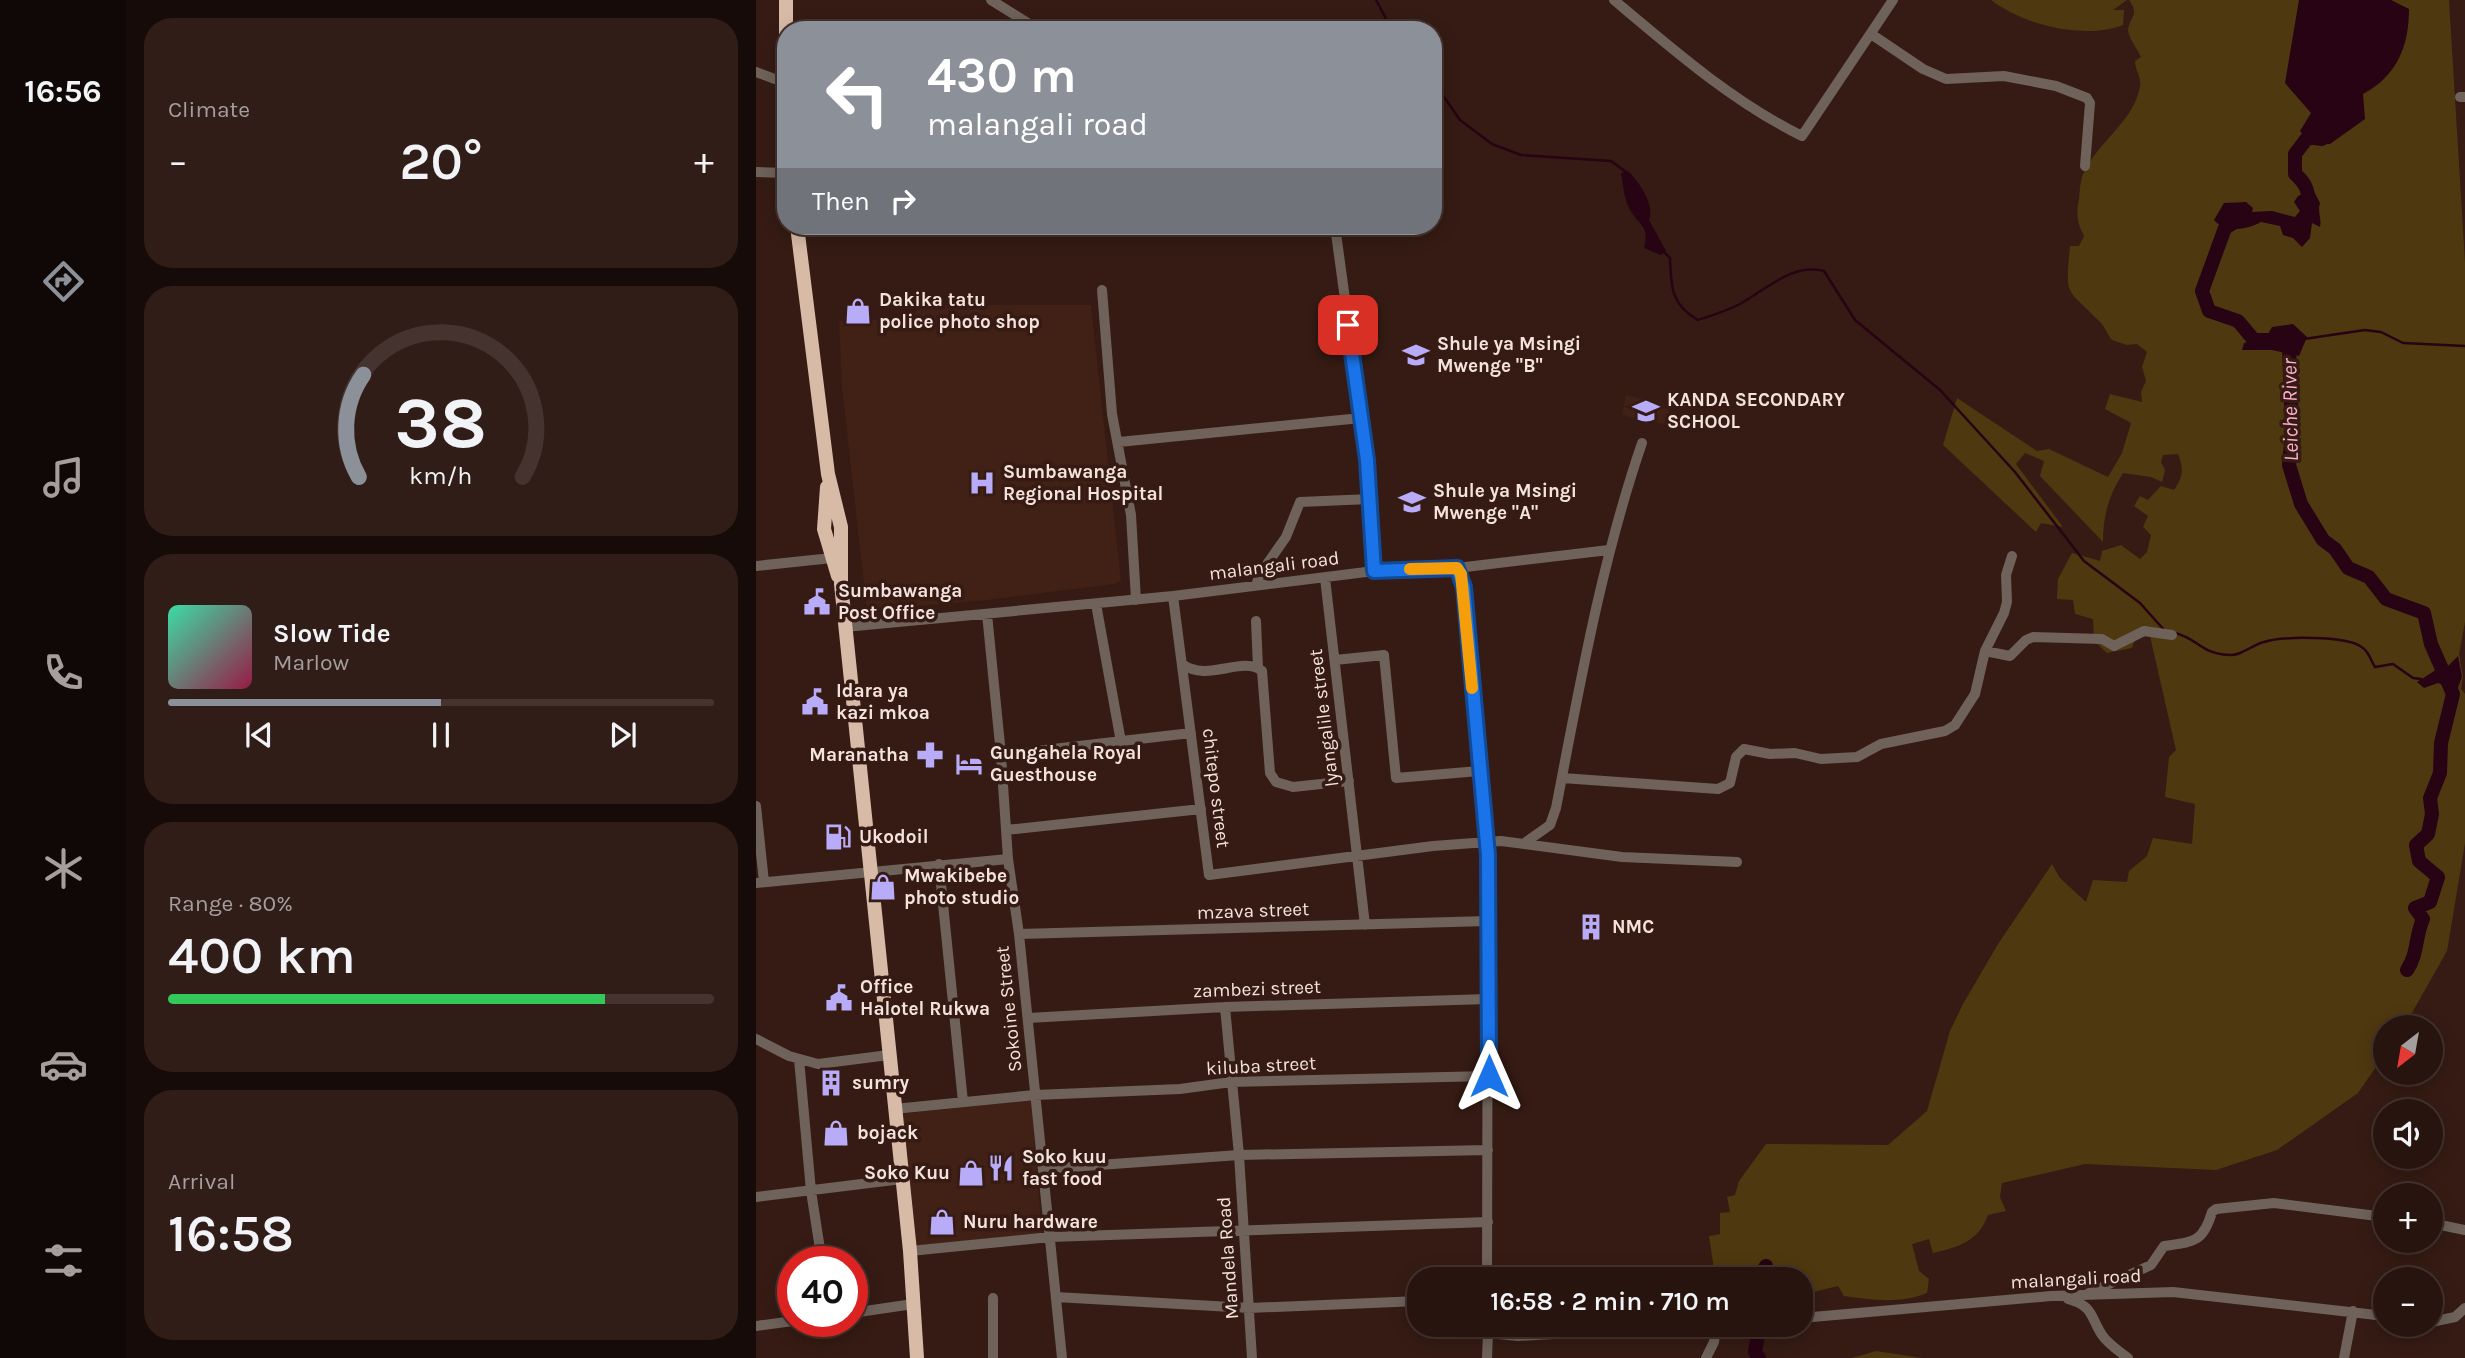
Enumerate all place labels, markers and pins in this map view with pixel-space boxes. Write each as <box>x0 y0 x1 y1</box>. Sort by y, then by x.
place label: Dakika tatu police photo shop <box>879 289 1040 333</box>
pin <box>1318 295 1378 355</box>
shop icon: Dakika tatu police photo shop <box>843 296 873 326</box>
place label: Shule ya Msingi Mwenge "B" <box>1437 333 1581 377</box>
school or university icon: Shule ya Msingi Mwenge "B" <box>1401 340 1431 370</box>
place label: KANDA SECONDARY SCHOOL <box>1667 389 1845 433</box>
school or university icon: KANDA SECONDARY SCHOOL <box>1631 396 1661 426</box>
place label: Sumbawanga Regional Hospital <box>1003 461 1163 505</box>
hospital icon: Sumbawanga Regional Hospital <box>967 468 997 498</box>
place label: Shule ya Msingi Mwenge "A" <box>1433 480 1577 524</box>
school or university icon: Shule ya Msingi Mwenge "A" <box>1397 487 1427 517</box>
place label: Sumbawanga Post Office <box>838 580 962 624</box>
public building icon: Sumbawanga Post Office <box>802 587 832 617</box>
place label: Idara ya kazi mkoa <box>836 680 930 724</box>
public building icon: Idara ya kazi mkoa <box>800 687 830 717</box>
pharmacy icon: Maranatha <box>915 740 945 770</box>
place label: Gungahela Royal Guesthouse <box>990 742 1142 786</box>
place label: Maranatha <box>809 744 909 766</box>
hotel icon: Gungahela Royal Guesthouse <box>954 749 984 779</box>
fuel station icon: Ukodoil <box>823 822 853 852</box>
place label: Ukodoil <box>859 826 929 848</box>
place label: Mwakibebe photo studio <box>904 865 1019 909</box>
shop icon: Mwakibebe photo studio <box>868 872 898 902</box>
building icon: NMC <box>1576 912 1606 942</box>
place label: NMC <box>1612 916 1654 938</box>
place label: Office Halotel Rukwa <box>860 976 990 1020</box>
public building icon: Office Halotel Rukwa <box>824 983 854 1013</box>
building icon: sumry <box>816 1068 846 1098</box>
place label: sumry <box>852 1072 909 1094</box>
shop icon: bojack <box>821 1118 851 1148</box>
place label: bojack <box>857 1122 918 1144</box>
place label: Soko kuu fast food <box>1022 1146 1107 1190</box>
restaurant icon: Soko kuu fast food <box>986 1153 1016 1183</box>
shop icon: Soko Kuu <box>956 1158 986 1188</box>
place label: Soko Kuu <box>864 1162 950 1184</box>
shop icon: Nuru hardware <box>927 1207 957 1237</box>
place label: Nuru hardware <box>963 1211 1098 1233</box>

